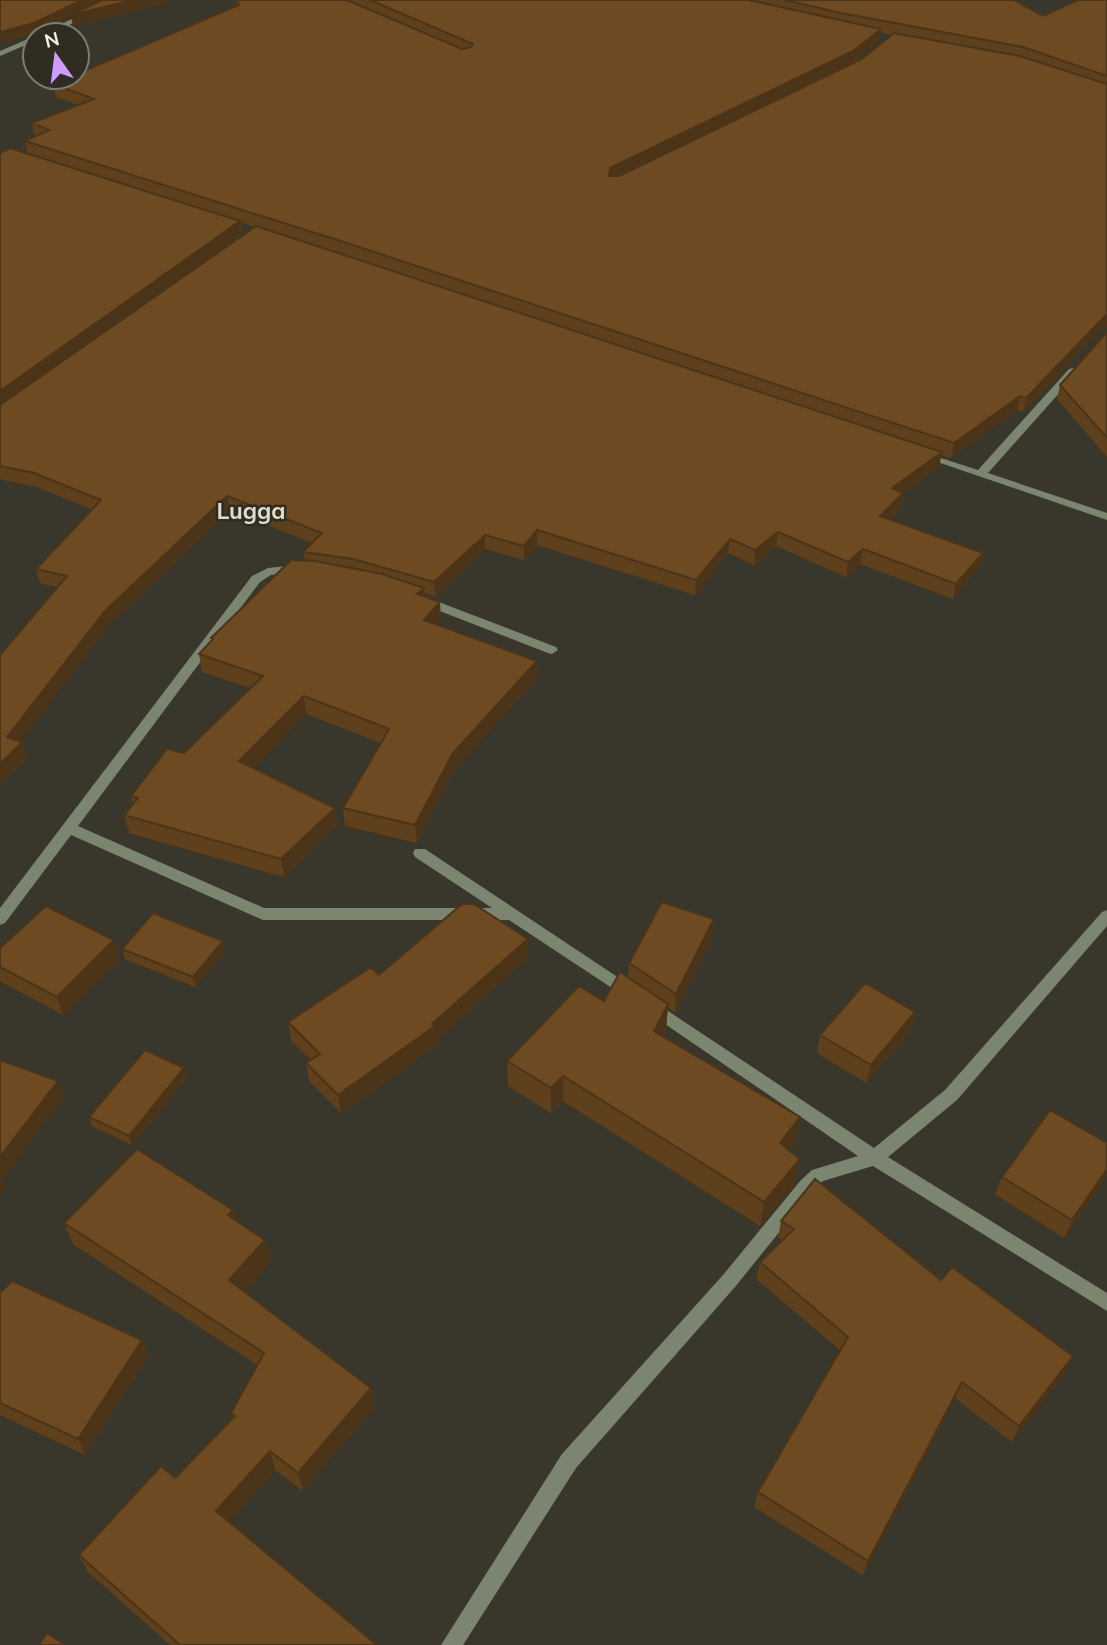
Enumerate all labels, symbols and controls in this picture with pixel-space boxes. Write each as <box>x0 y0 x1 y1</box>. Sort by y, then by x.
north arrow <box>21 21 91 91</box>
text: N <box>42 26 62 53</box>
district label: Lugga <box>216 496 286 525</box>

